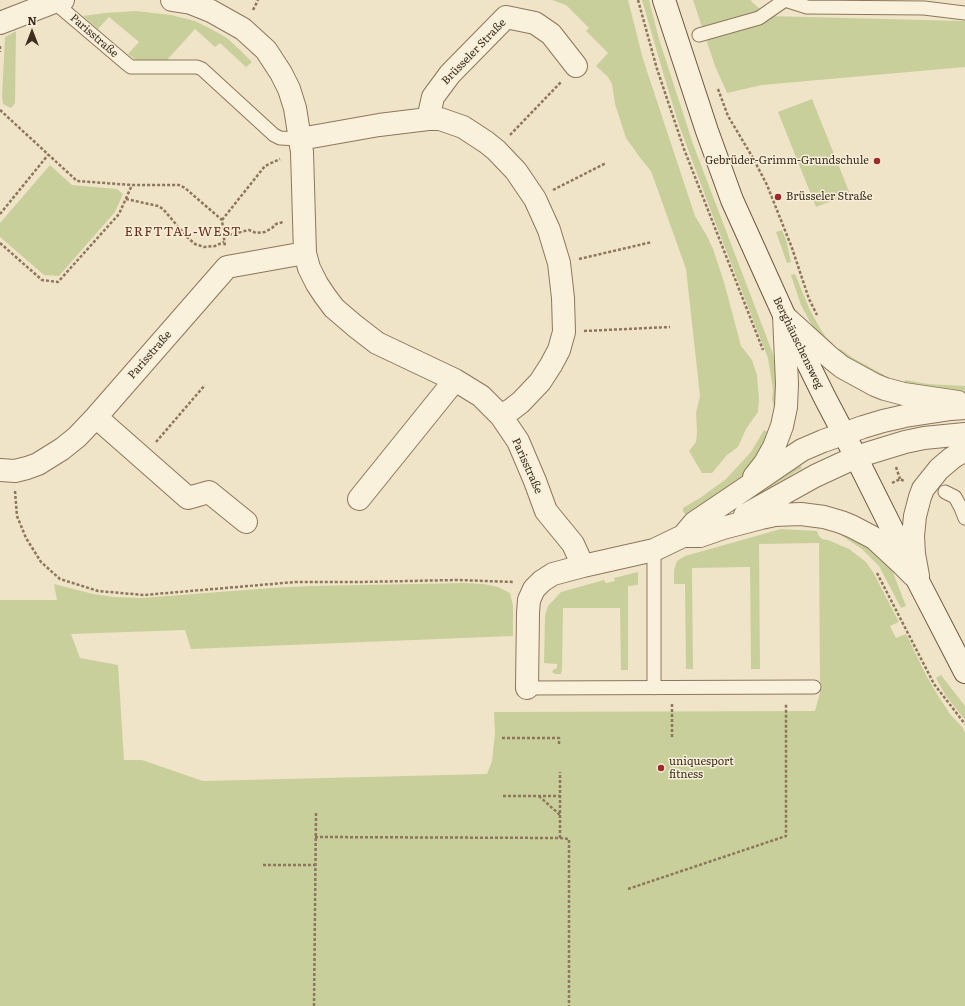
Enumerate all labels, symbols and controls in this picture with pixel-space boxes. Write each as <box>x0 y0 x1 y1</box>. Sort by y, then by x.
street label: Parisstraße <box>67 11 121 61</box>
north arrow <box>12 12 52 52</box>
text: N <box>27 12 37 28</box>
street label: Brüsseler Straße <box>439 16 509 88</box>
place label: Gebrüder-Grimm-Grundschule <box>705 154 869 168</box>
marker: Gebrüder-Grimm-Grundschule <box>872 156 882 166</box>
place label: Brüsseler Straße <box>786 190 872 204</box>
marker: Brüsseler Straße <box>773 192 783 202</box>
district label: ERFTTAL-WEST <box>124 224 242 240</box>
street label: Berghäuschensweg <box>770 295 826 391</box>
street label: Parisstraße <box>125 328 175 382</box>
street label: Parisstraße <box>509 436 545 496</box>
place label: uniquesport fitness <box>669 755 734 781</box>
marker: uniquesport fitness <box>656 763 666 773</box>

